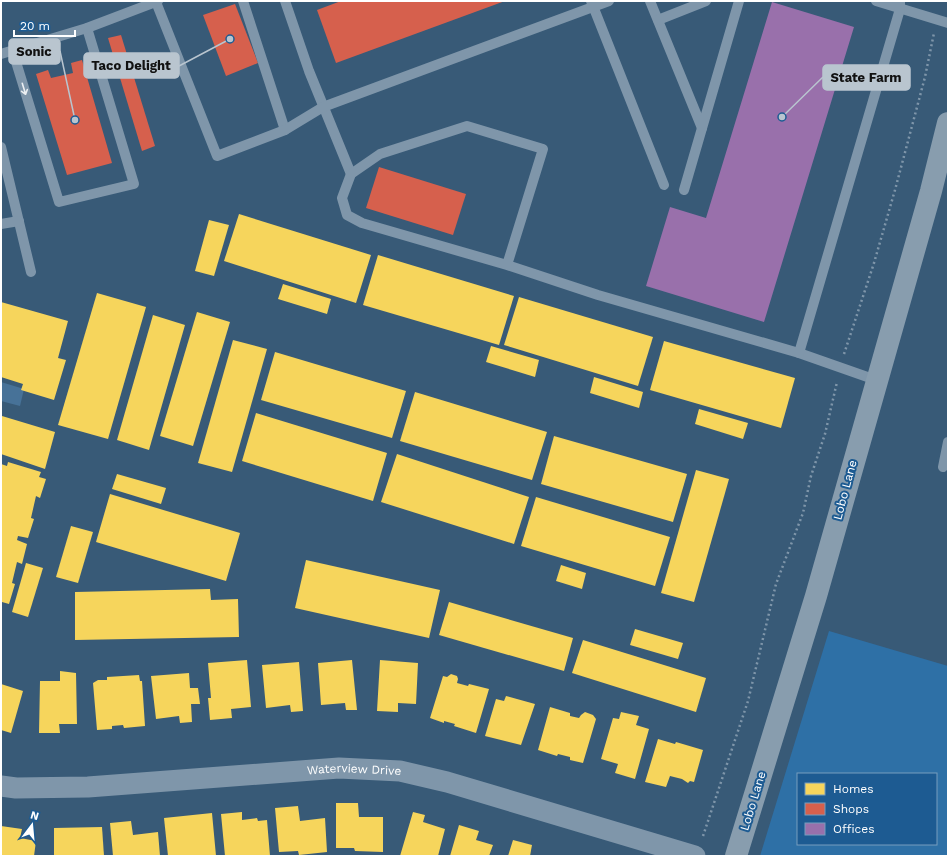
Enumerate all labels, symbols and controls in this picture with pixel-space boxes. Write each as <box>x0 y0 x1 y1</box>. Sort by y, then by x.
scale bar <box>14 12 75 38</box>
text: 20 m <box>20 19 50 33</box>
callout: Sonic <box>9 39 60 64</box>
text: Sonic <box>16 44 52 59</box>
callout: Taco Delight <box>84 53 179 78</box>
text: Taco Delight <box>91 58 171 73</box>
callout: State Farm <box>823 65 910 90</box>
text: State Farm <box>830 70 902 85</box>
one-way arrow <box>21 82 28 95</box>
street label: Lobo Lane <box>830 458 860 521</box>
street label: Waterview Drive <box>306 761 402 778</box>
street label: Lobo Lane <box>737 770 769 832</box>
legend <box>797 773 937 845</box>
text: Homes <box>833 782 874 796</box>
text: Shops <box>833 802 869 816</box>
north arrow <box>12 805 52 845</box>
text: N <box>29 808 40 823</box>
text: Offices <box>833 822 875 836</box>

